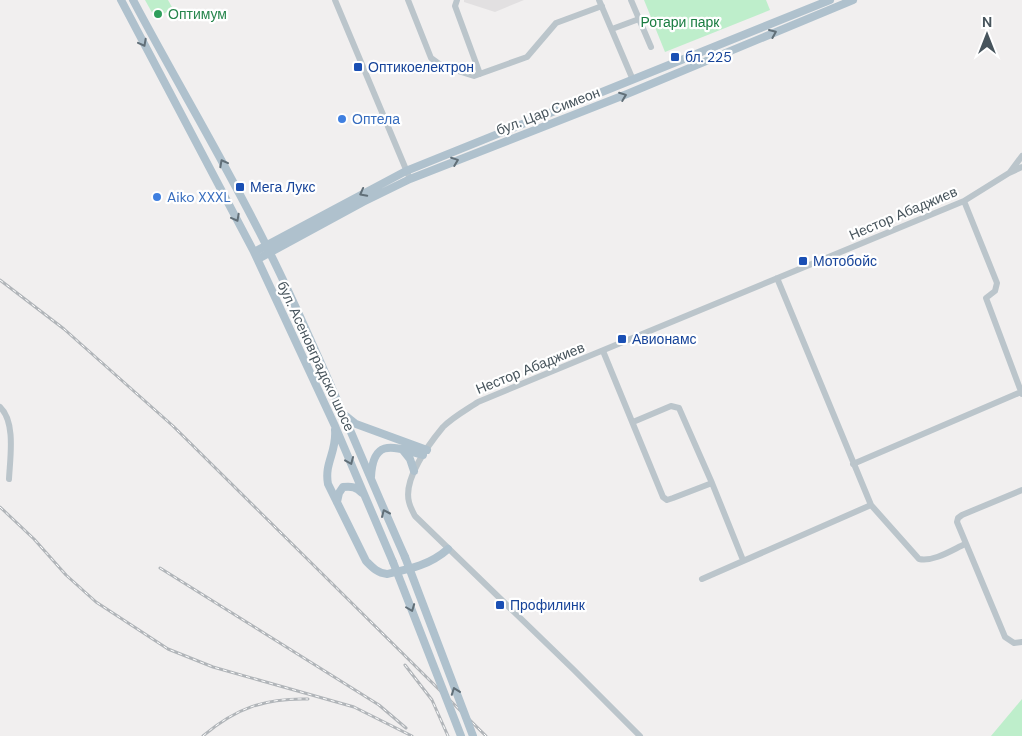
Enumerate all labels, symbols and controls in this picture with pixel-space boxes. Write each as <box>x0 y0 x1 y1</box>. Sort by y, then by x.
place label: Оптимум <box>168 5 227 23</box>
marker: Оптимум <box>152 8 164 20</box>
north arrow <box>962 10 1012 60</box>
park label: Ротари парк <box>641 13 720 31</box>
text: N <box>982 13 992 31</box>
one-way arrow <box>768 29 777 40</box>
one-way arrow <box>137 38 147 47</box>
place label: бл. 225 <box>685 48 732 66</box>
marker: бл. 225 <box>669 51 681 63</box>
place label: Оптикоелектрон <box>368 58 474 76</box>
marker: Оптикоелектрон <box>352 61 364 73</box>
street label: бул. Цар Симеон <box>493 83 603 139</box>
one-way arrow <box>618 91 626 101</box>
place label: Оптела <box>352 110 400 128</box>
marker: Оптела <box>336 113 348 125</box>
one-way arrow <box>450 157 459 167</box>
one-way arrow <box>219 159 229 168</box>
place label: Мега Лукс <box>250 178 316 196</box>
marker: Мега Лукс <box>234 181 246 193</box>
street label: Нестор Абаджиев <box>846 182 960 244</box>
one-way arrow <box>359 187 368 197</box>
place label: Aiko XXXL <box>167 188 231 206</box>
marker: Aiko XXXL <box>151 191 163 203</box>
one-way arrow <box>230 212 240 221</box>
place label: Мотобойс <box>813 252 877 270</box>
marker: Мотобойс <box>797 255 809 267</box>
street label: бул. Асеновградско шосе <box>273 278 359 434</box>
place label: Авионамс <box>632 330 697 348</box>
marker: Авионамс <box>616 333 628 345</box>
street label: Нестор Абаджиев <box>473 338 587 398</box>
one-way arrow <box>345 457 355 465</box>
one-way arrow <box>381 509 391 517</box>
place label: Профилинк <box>510 596 586 614</box>
marker: Профилинк <box>494 599 506 611</box>
one-way arrow <box>405 603 415 611</box>
one-way arrow <box>451 687 461 696</box>

